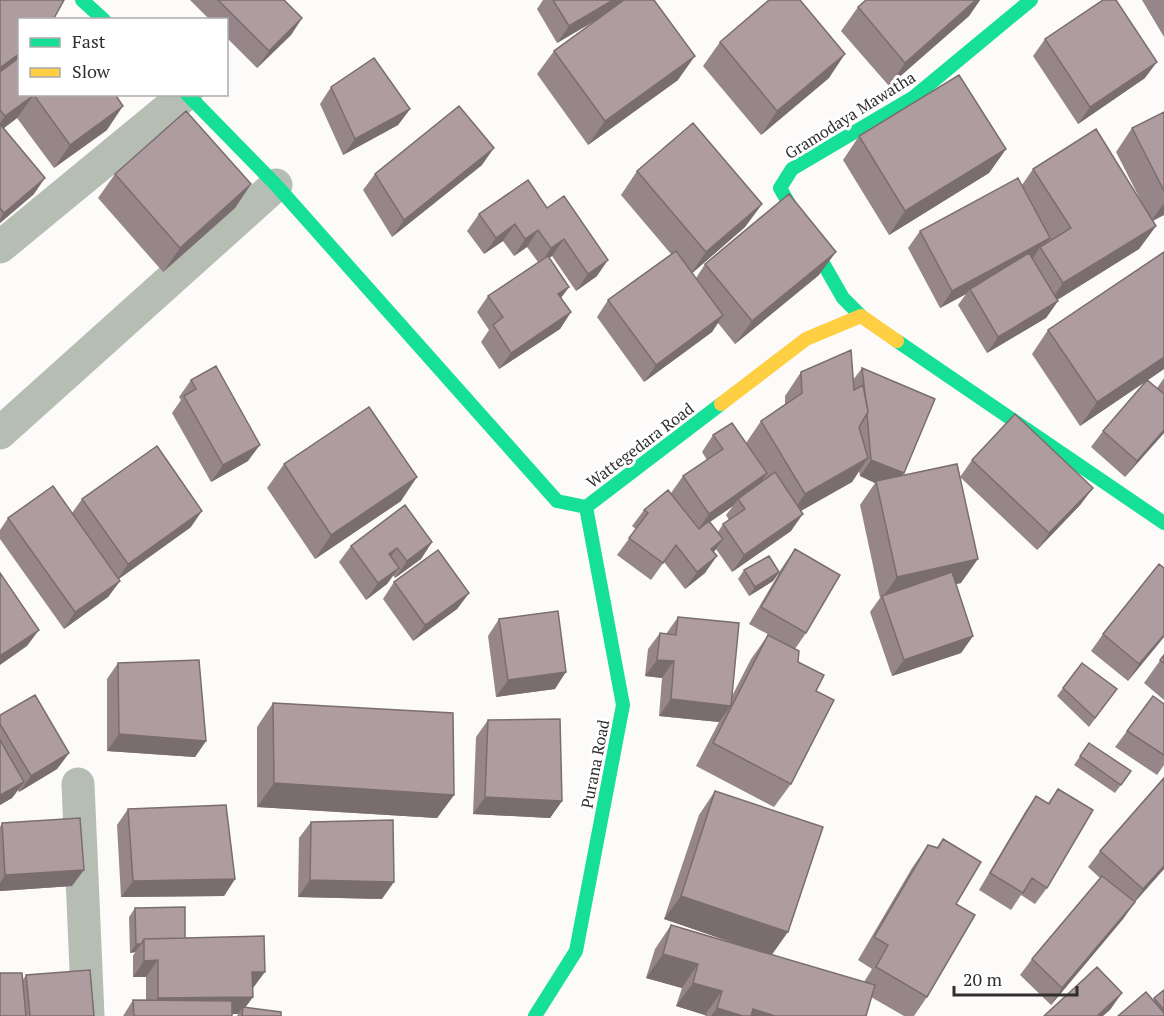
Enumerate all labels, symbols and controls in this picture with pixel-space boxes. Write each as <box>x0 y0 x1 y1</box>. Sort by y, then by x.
legend <box>18 18 228 96</box>
text: Fast <box>72 29 106 53</box>
text: Slow <box>72 59 111 83</box>
street label: Gramodaya Mawatha <box>781 66 919 164</box>
street label: Wattegedara Road <box>582 397 698 493</box>
street label: Purana Road <box>576 718 614 810</box>
scale bar <box>954 959 1077 997</box>
text: 20 m <box>963 967 1003 991</box>

